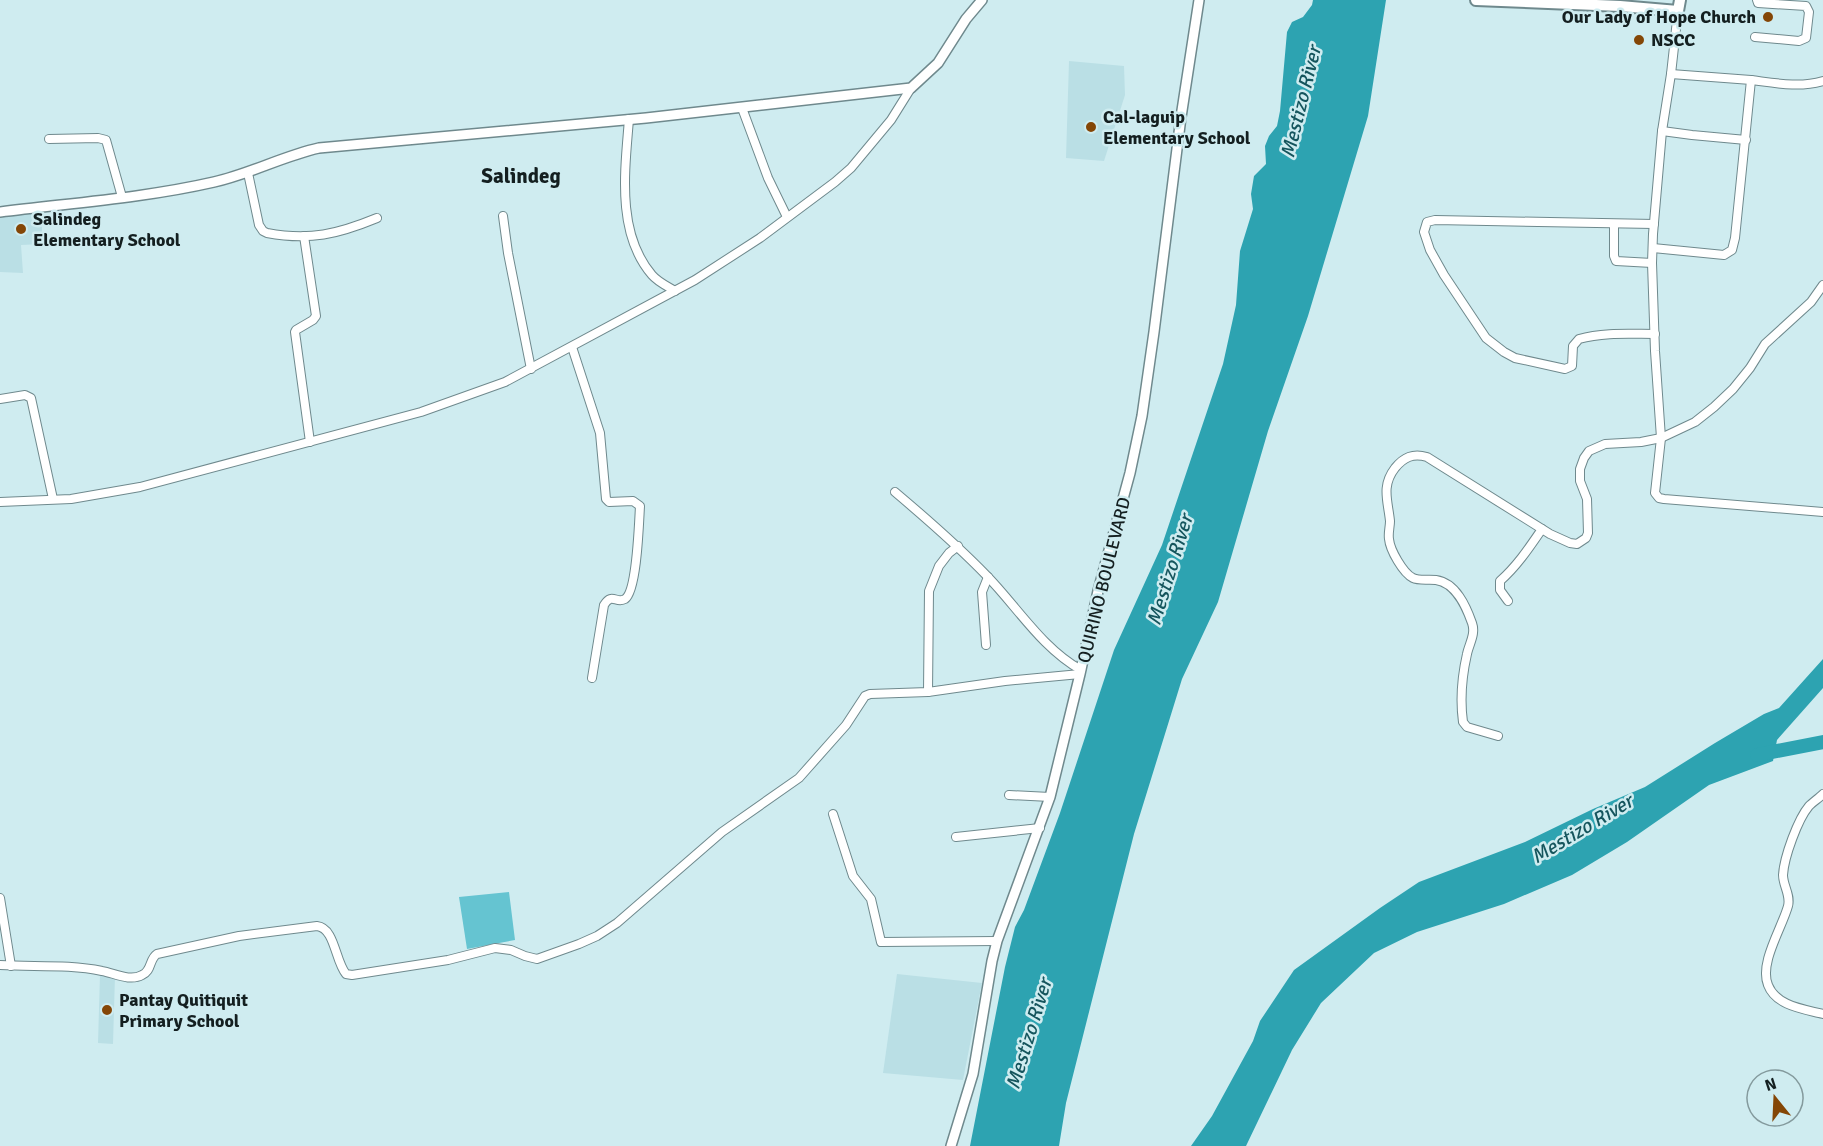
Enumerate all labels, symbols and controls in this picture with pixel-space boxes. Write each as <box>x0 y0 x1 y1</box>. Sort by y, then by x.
place label: Our Lady of Hope Church <box>1562 6 1756 28</box>
marker: Our Lady of Hope Church <box>1761 10 1775 24</box>
place label: NSCC <box>1651 29 1695 51</box>
marker: NSCC <box>1632 33 1646 47</box>
water label: Mestizo River <box>1275 41 1328 161</box>
place label: Cal-laguip Elementary School <box>1103 106 1251 149</box>
marker: Cal-laguip Elementary School <box>1084 120 1098 134</box>
district label: Salindeg <box>481 163 561 189</box>
place label: Salindeg Elementary School <box>33 208 181 251</box>
marker: Salindeg Elementary School <box>14 222 28 236</box>
street label: QUIRINO BOULEVARD <box>1073 495 1135 665</box>
water label: Mestizo River <box>1141 509 1199 628</box>
water label: Mestizo River <box>1527 787 1640 869</box>
water label: Mestizo River <box>1000 973 1058 1092</box>
place label: Pantay Quitiquit Primary School <box>119 989 248 1032</box>
marker: Pantay Quitiquit Primary School <box>100 1003 114 1017</box>
north arrow <box>1745 1068 1805 1128</box>
text: N <box>1762 1073 1779 1096</box>

